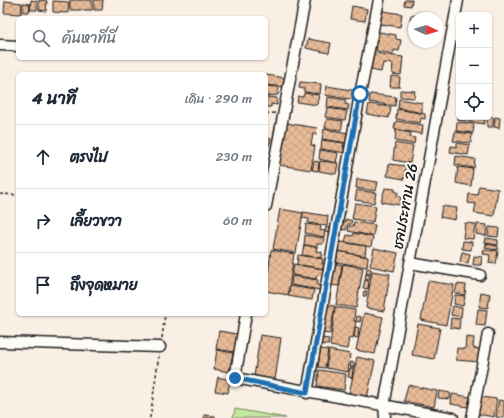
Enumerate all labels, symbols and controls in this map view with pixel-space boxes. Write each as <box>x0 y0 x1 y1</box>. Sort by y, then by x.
north arrow <box>408 12 444 48</box>
map controls <box>456 12 492 120</box>
button: + <box>456 12 492 48</box>
search box <box>16 16 268 60</box>
text: ค้นหาที่นี่ <box>62 25 116 51</box>
icon: search <box>30 27 52 49</box>
button: − <box>456 48 492 84</box>
text: 4 นาที <box>32 83 77 113</box>
button: locate <box>456 84 492 120</box>
route start <box>351 85 369 103</box>
text: เดิน · 290 m <box>185 87 252 110</box>
text: ตรงไป <box>70 144 108 170</box>
text: 230 m <box>216 145 252 168</box>
icon: ahead <box>32 146 54 168</box>
street label: ชลประทาน 26 <box>385 161 425 251</box>
text: เลี้ยวขวา <box>70 208 122 234</box>
text: 60 m <box>223 209 252 232</box>
icon: right <box>32 210 54 232</box>
text: ถึงจุดหมาย <box>70 272 138 298</box>
icon: arrive <box>32 274 54 296</box>
route end <box>226 369 244 387</box>

